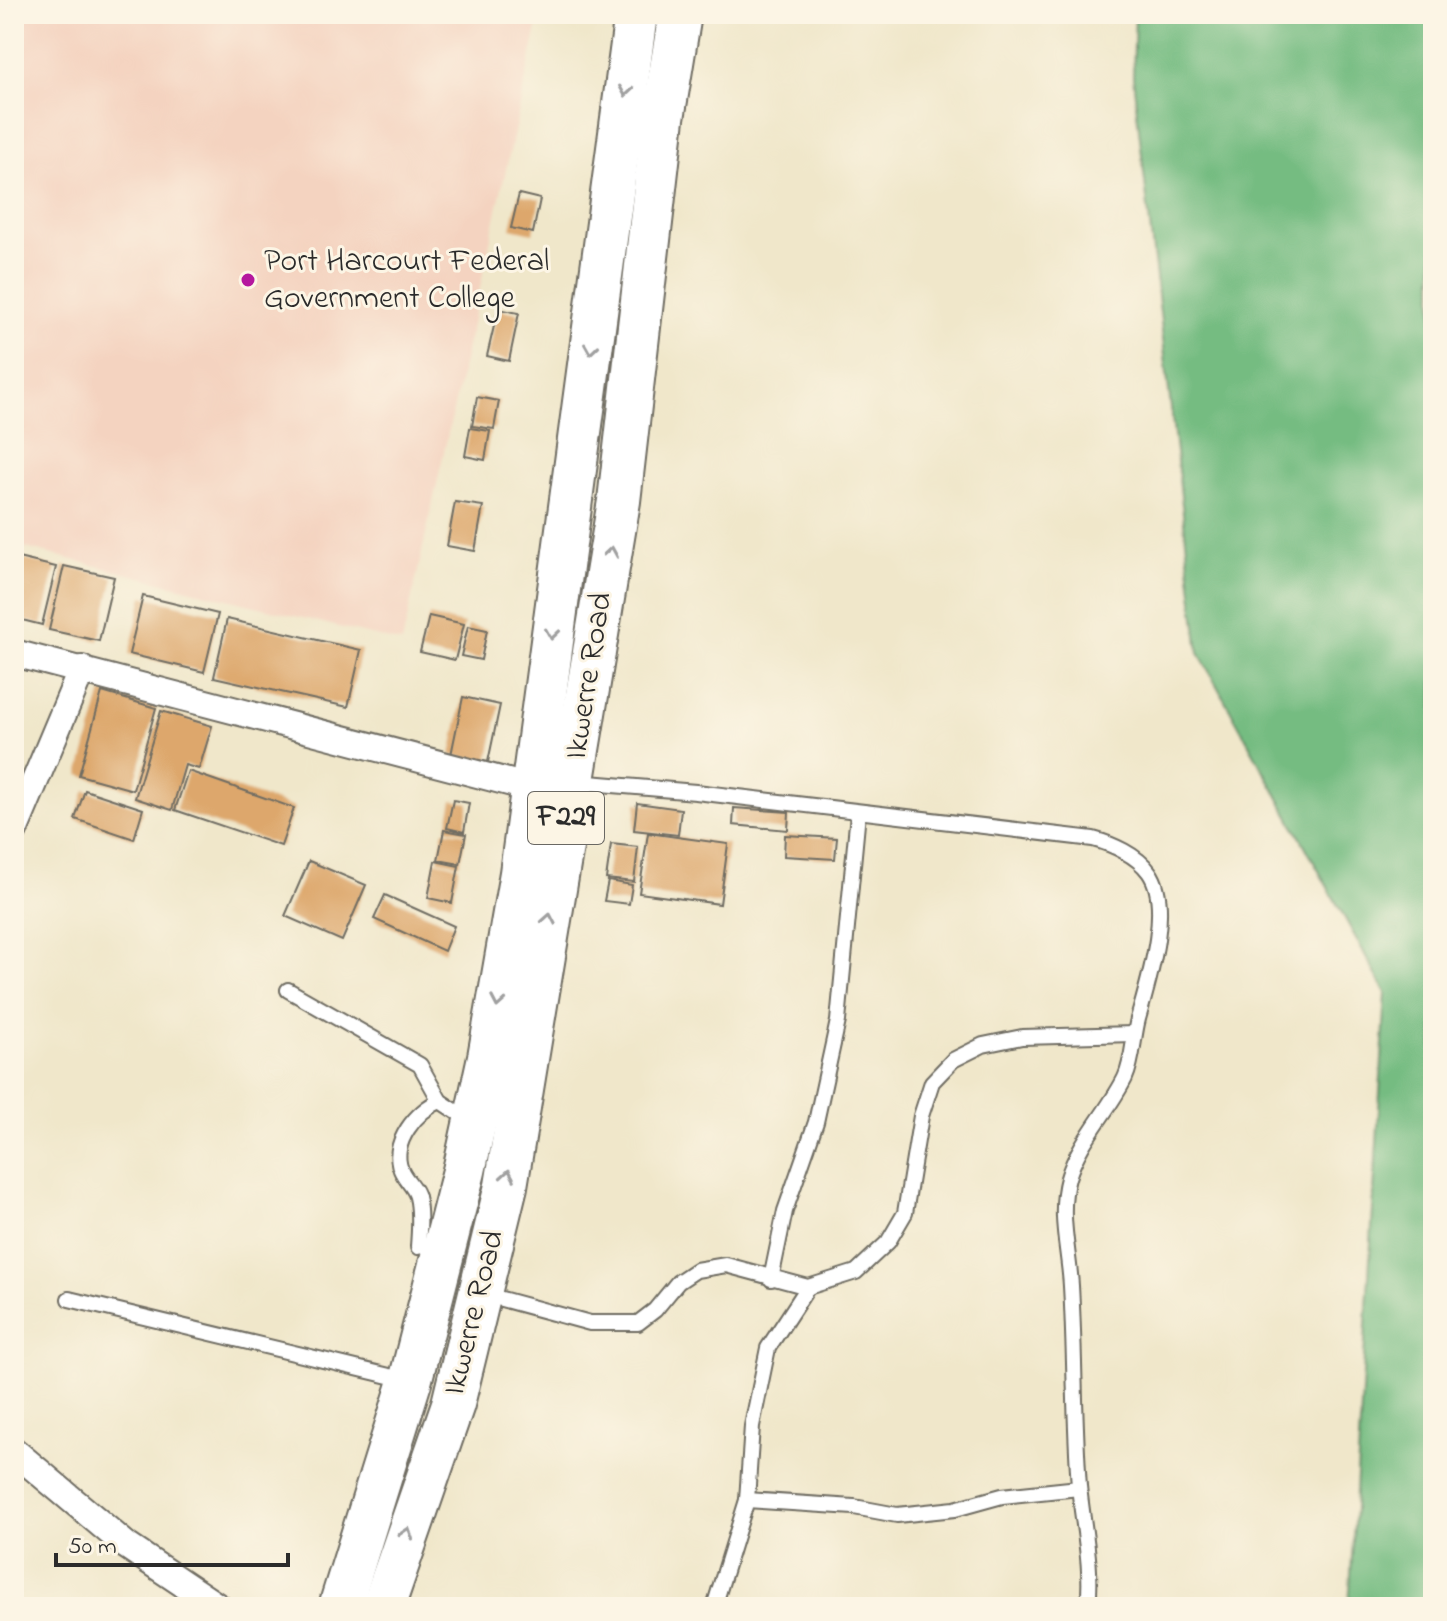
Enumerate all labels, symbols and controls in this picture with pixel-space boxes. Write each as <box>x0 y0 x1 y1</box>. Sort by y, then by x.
one-way arrow <box>618 84 635 98</box>
place label: Port Harcourt Federal Government College <box>264 239 549 323</box>
marker: Port Harcourt Federal Government College <box>239 271 257 289</box>
one-way arrow <box>583 342 600 356</box>
one-way arrow <box>602 545 619 559</box>
street label: Ikwerre Road <box>554 589 626 763</box>
one-way arrow <box>544 627 561 641</box>
road number: F229 <box>528 792 604 844</box>
one-way arrow <box>540 912 557 925</box>
one-way arrow <box>491 996 508 1009</box>
one-way arrow <box>499 1169 516 1182</box>
street label: Ikwerre Road <box>432 1225 518 1401</box>
scale bar <box>56 1517 288 1567</box>
one-way arrow <box>398 1527 414 1541</box>
text: 50 m <box>68 1530 117 1565</box>

